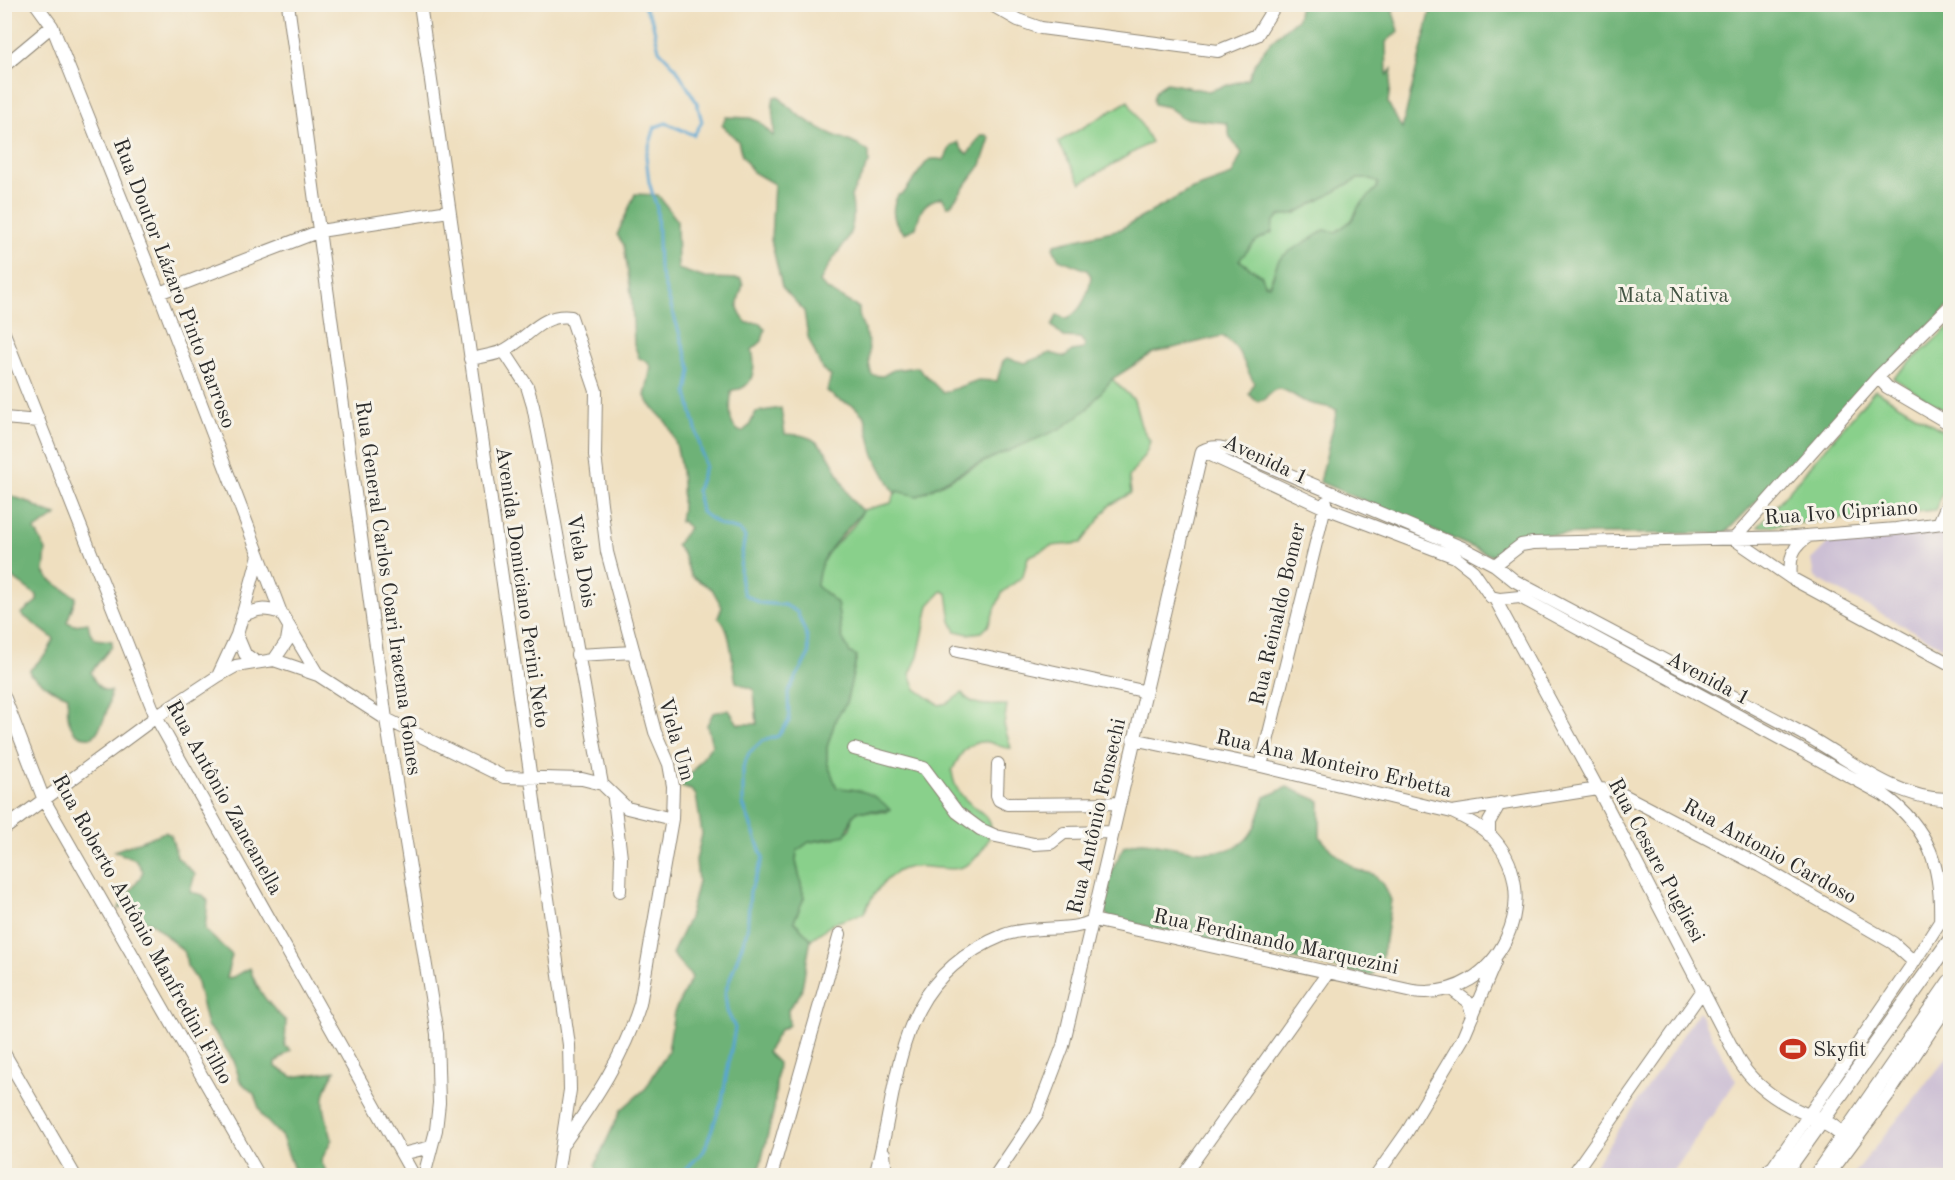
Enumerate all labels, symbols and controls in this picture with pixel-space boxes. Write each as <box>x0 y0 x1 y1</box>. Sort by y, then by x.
street label: Rua Doutor Lázaro Pinto Barroso <box>108 136 239 431</box>
park label: Mata Nativa <box>1617 286 1729 307</box>
street label: Rua General Carlos Coari Iracema Gomes <box>351 400 424 777</box>
street label: Avenida 1 <box>1220 432 1311 489</box>
street label: Avenida Domiciano Perini Neto <box>491 445 552 729</box>
street label: Rua Ivo Cipriano <box>1763 498 1919 529</box>
street label: Viela Dois <box>562 513 599 609</box>
street label: Rua Reinaldo Bomer <box>1247 520 1310 708</box>
street label: Avenida 1 <box>1663 649 1753 710</box>
street label: Viela Um <box>654 695 697 783</box>
street label: Rua Antônio Zancanella <box>162 697 286 898</box>
street label: Rua Antônio Fonsechi <box>1065 716 1130 916</box>
street label: Rua Ana Monteiro Erbetta <box>1214 727 1454 802</box>
street label: Rua Roberto Antônio Manfredini Filho <box>48 771 236 1088</box>
street label: Rua Cesare Pugliesi <box>1604 775 1708 946</box>
street label: Rua Antonio Cardoso <box>1679 796 1860 909</box>
street label: Rua Ferdinando Marquezini <box>1151 906 1400 979</box>
sports icon: Skyfit <box>1778 1034 1808 1064</box>
place label: Skyfit <box>1813 1040 1867 1061</box>

